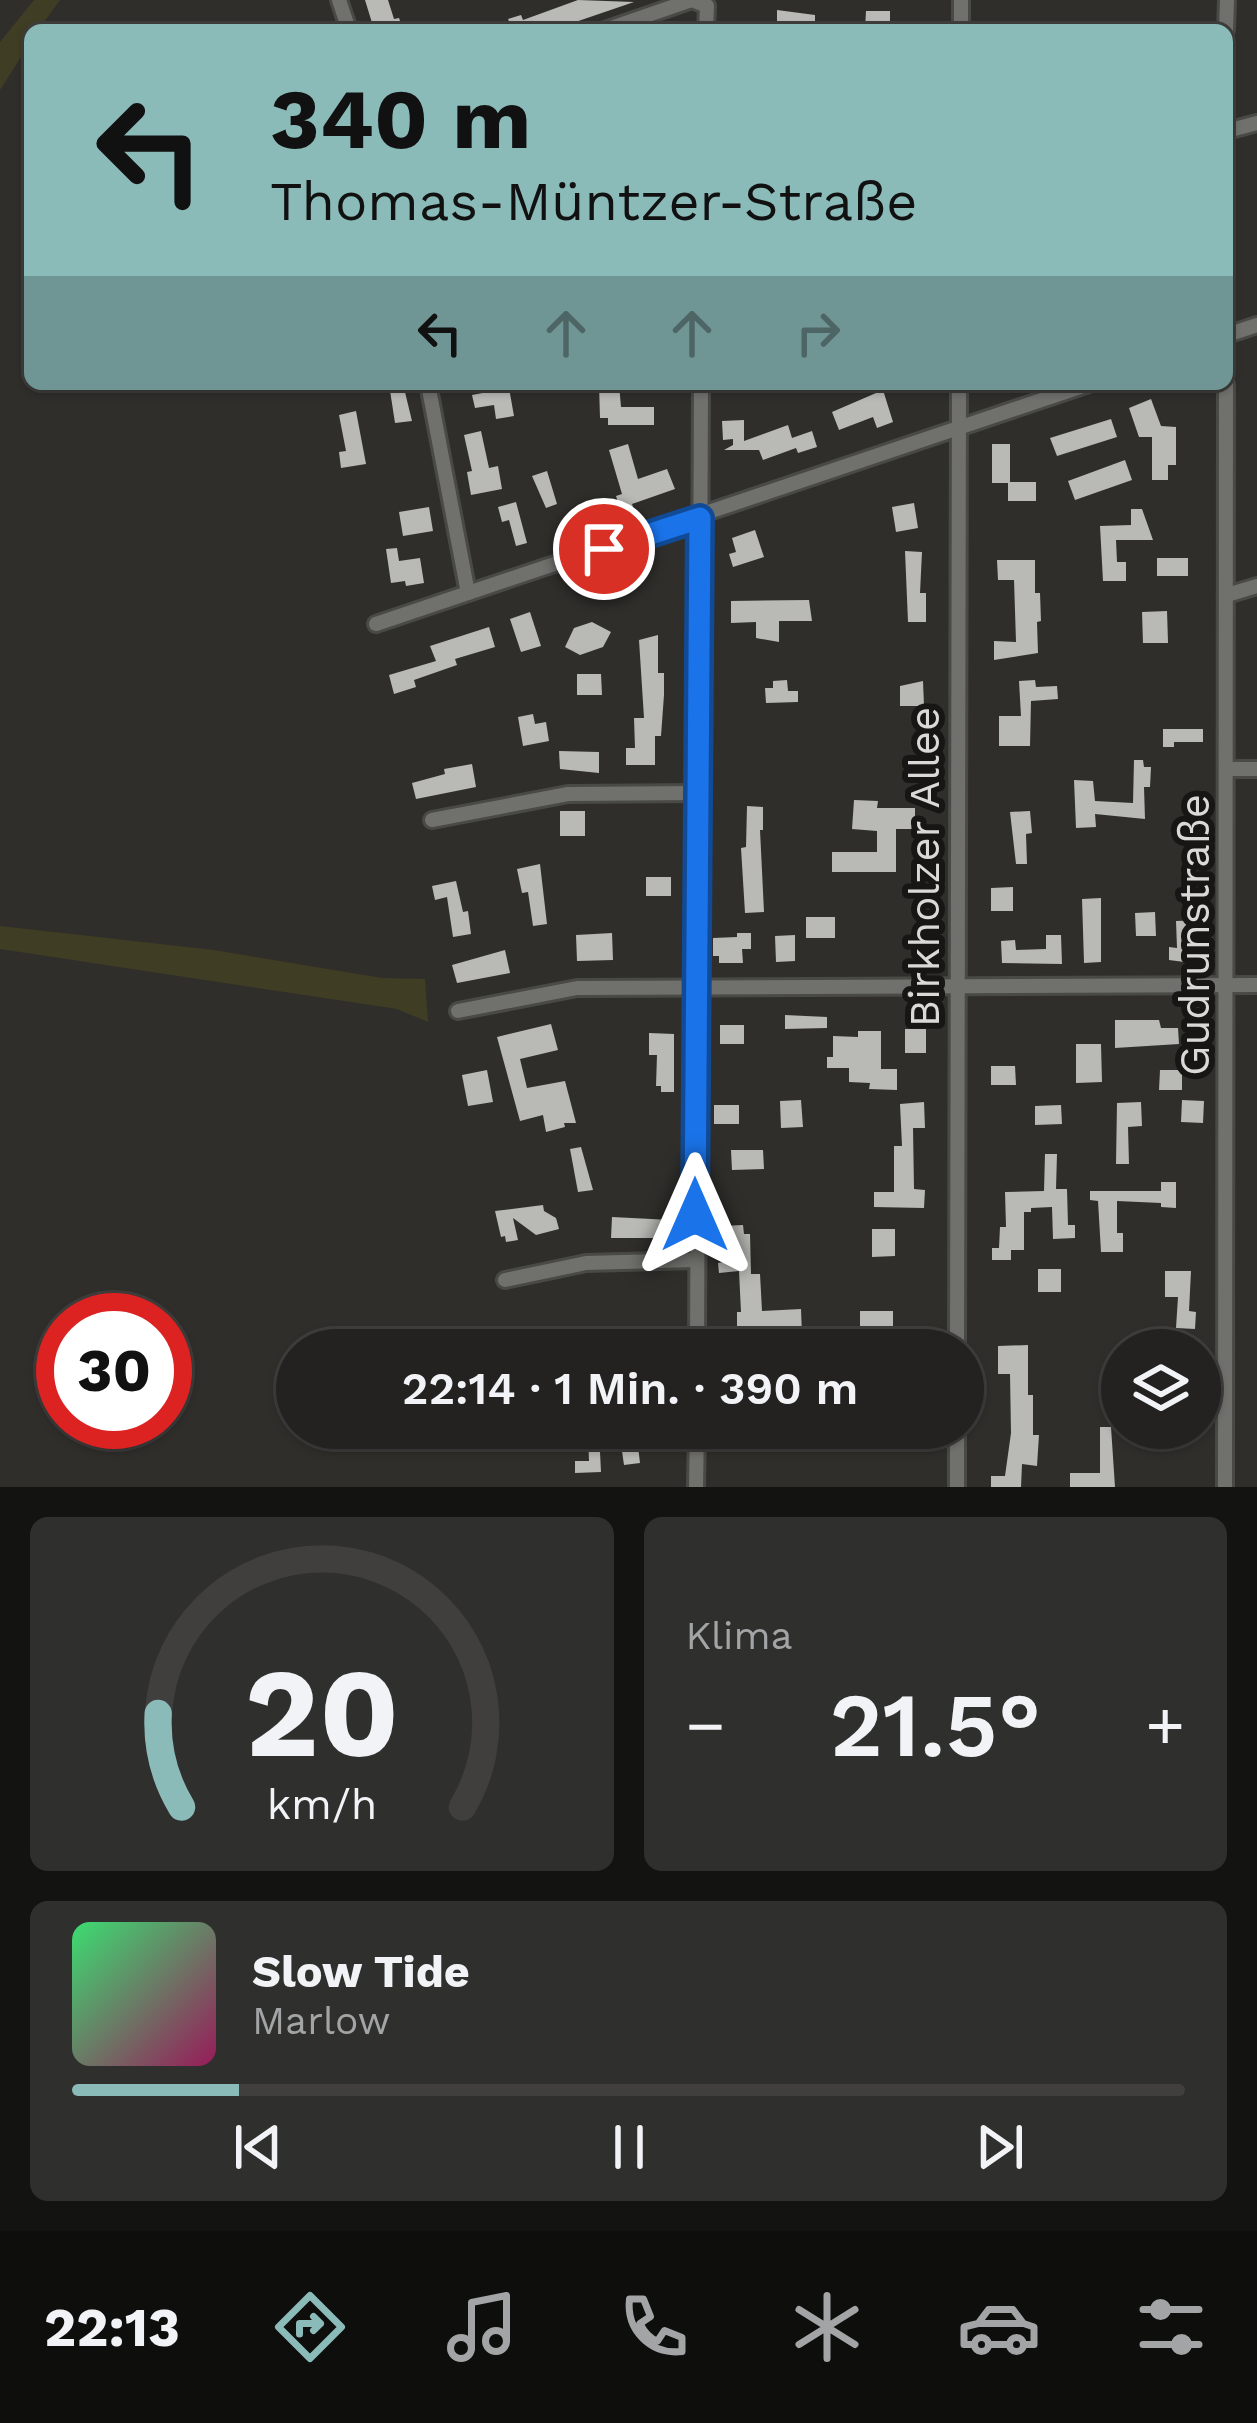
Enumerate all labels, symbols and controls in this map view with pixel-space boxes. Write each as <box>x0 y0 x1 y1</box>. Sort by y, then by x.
text: 340 m <box>270 70 531 168</box>
icon: left <box>72 72 228 228</box>
text: Thomas-Müntzer-Straße <box>270 170 918 233</box>
icon: left <box>407 300 473 366</box>
icon: ahead <box>533 300 599 366</box>
icon: ahead <box>659 300 725 366</box>
icon: right <box>785 300 851 366</box>
pin <box>553 498 655 600</box>
icon: arrive <box>571 516 637 582</box>
street label: Birkholzer Allee <box>900 707 949 1027</box>
street label: Gudrunstraße <box>1170 794 1219 1076</box>
position arrow <box>632 1152 758 1278</box>
speed limit sign: 30 <box>36 1293 192 1449</box>
map controls <box>1101 1329 1221 1449</box>
button: layers <box>1101 1329 1221 1449</box>
text: 22:14 · 1 Min. · 390 m <box>402 1362 858 1415</box>
text: Klima <box>686 1613 793 1658</box>
text: 20 <box>244 1640 399 1786</box>
text: 21.5° <box>829 1672 1041 1778</box>
text: − <box>686 1687 725 1764</box>
text: + <box>1145 1687 1185 1764</box>
text: km/h <box>266 1779 377 1829</box>
text: Slow Tide <box>252 1945 470 1998</box>
text: Marlow <box>252 1998 390 2043</box>
icon: previous <box>225 2114 291 2180</box>
icon: pause <box>596 2114 662 2180</box>
icon: next <box>967 2114 1033 2180</box>
icon: directions <box>268 2285 352 2369</box>
icon: music <box>440 2285 524 2369</box>
icon: phone <box>612 2285 696 2369</box>
icon: climate <box>785 2285 869 2369</box>
icon: car <box>957 2285 1041 2369</box>
icon: filters <box>1129 2285 1213 2369</box>
text: 22:13 <box>44 2296 180 2359</box>

